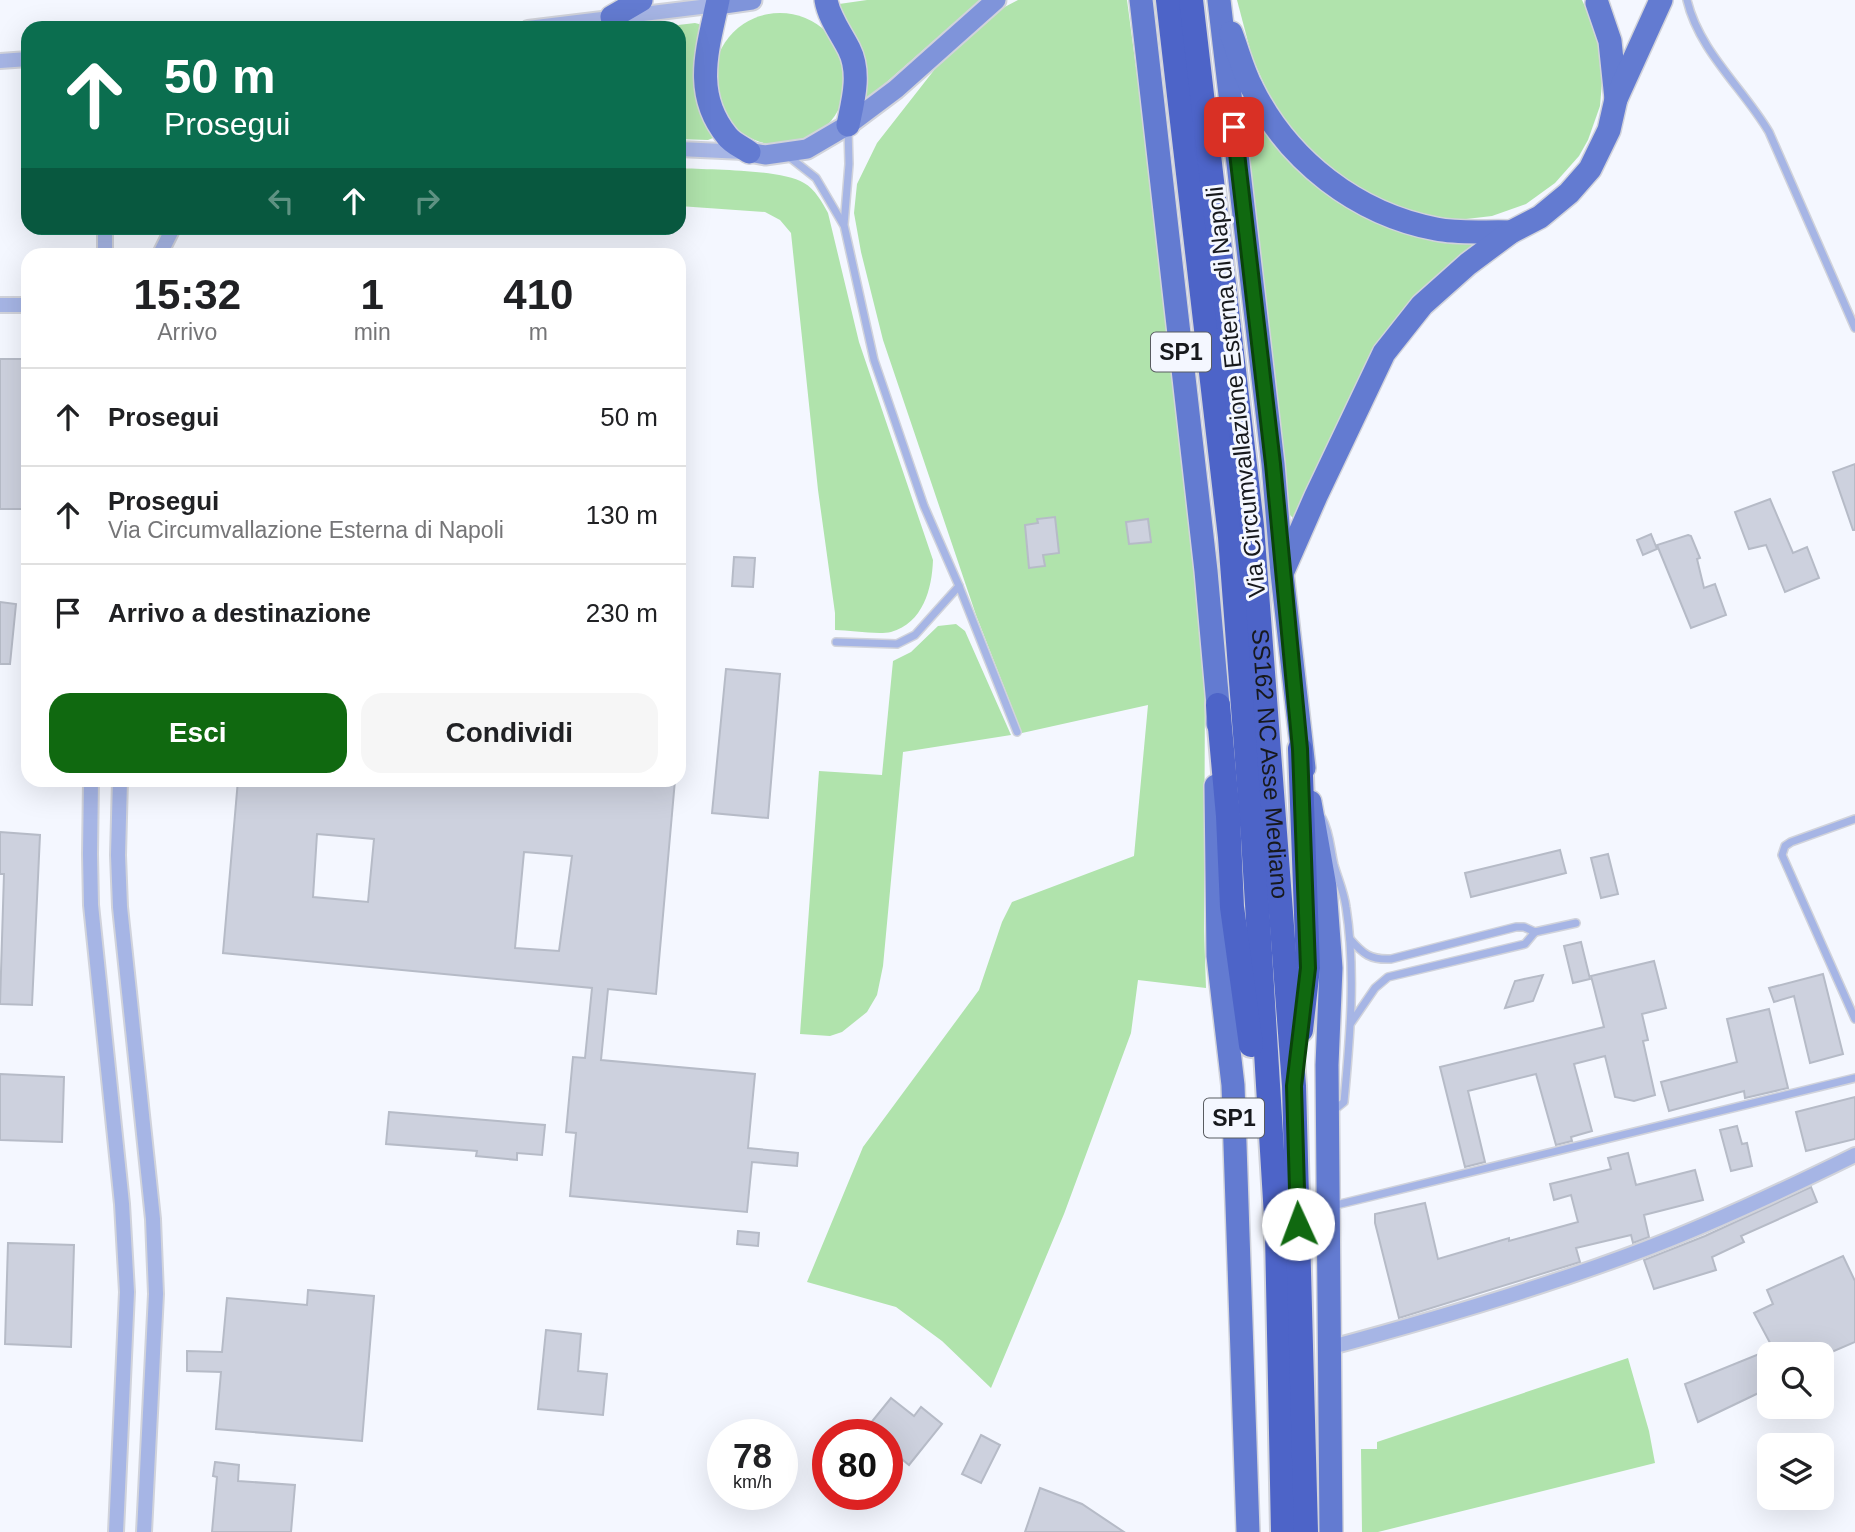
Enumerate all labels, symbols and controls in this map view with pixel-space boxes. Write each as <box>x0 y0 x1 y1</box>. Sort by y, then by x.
icon: ahead <box>49 49 140 140</box>
text: 50 m <box>164 49 276 103</box>
pin <box>1204 97 1264 157</box>
text: Prosegui <box>164 106 290 142</box>
icon: arrive <box>1215 108 1253 146</box>
icon: left <box>262 182 300 220</box>
icon: ahead <box>335 182 373 220</box>
icon: right <box>408 182 446 220</box>
street label: Via Circumvallazione Esterna di Napoli <box>1200 185 1271 599</box>
text: 15:32 <box>134 271 241 318</box>
text: 1 <box>360 271 384 318</box>
text: 410 <box>503 271 573 318</box>
text: Arrivo <box>157 319 217 345</box>
text: min <box>354 319 391 345</box>
text: m <box>529 319 548 345</box>
road number: SP1 <box>1151 332 1211 372</box>
icon: ahead <box>49 398 87 436</box>
text: Prosegui <box>108 402 219 432</box>
text: 50 m <box>600 402 658 432</box>
text: Prosegui <box>108 486 219 516</box>
icon: ahead <box>49 496 87 534</box>
text: 130 m <box>586 500 658 530</box>
text: Via Circumvallazione Esterna di Napoli <box>108 517 504 543</box>
icon: arrive <box>49 594 87 632</box>
text: Arrivo a destinazione <box>108 598 371 628</box>
text: 230 m <box>586 598 658 628</box>
street label: SS162 NC Asse Mediano <box>1247 628 1294 900</box>
button: Esci <box>49 693 347 773</box>
button: Condividi <box>361 693 658 773</box>
road number: SP1 <box>1204 1098 1264 1138</box>
position arrow <box>1261 1187 1335 1261</box>
map controls <box>1757 1342 1834 1510</box>
button: search <box>1757 1342 1834 1419</box>
speed limit sign: 80 <box>812 1419 903 1510</box>
button: layers <box>1757 1433 1834 1510</box>
text: 78 <box>733 1436 772 1475</box>
text: km/h <box>733 1472 772 1492</box>

